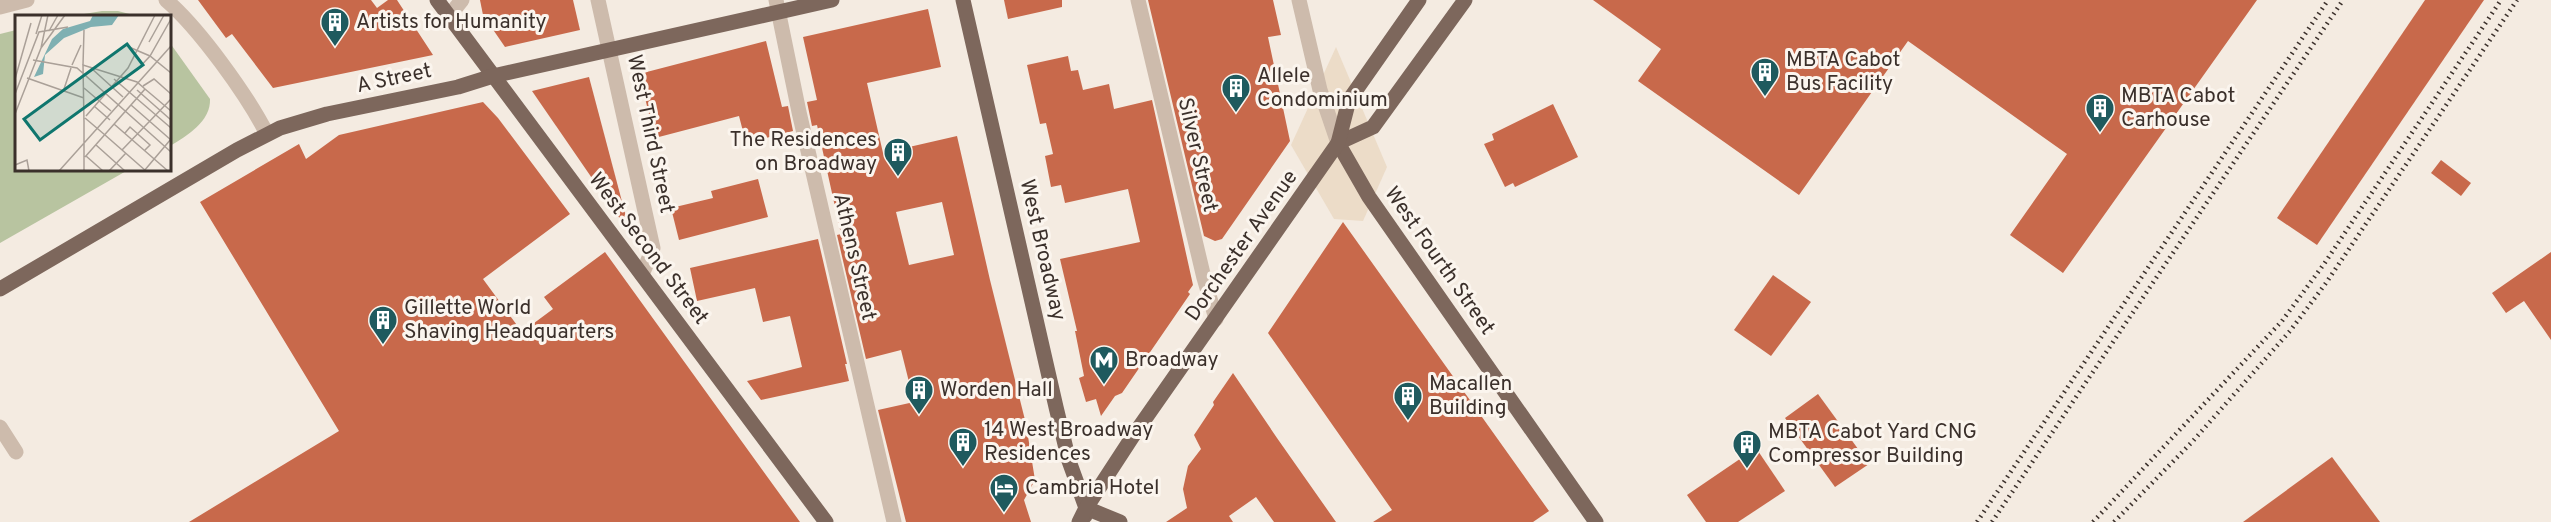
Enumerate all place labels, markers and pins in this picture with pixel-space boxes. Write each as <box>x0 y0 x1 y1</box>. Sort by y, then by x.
building icon: Artists for Humanity <box>319 6 351 48</box>
place label: Artists for Humanity <box>356 9 547 36</box>
place label: MBTA Cabot Bus Facility <box>1786 47 1901 98</box>
building icon: MBTA Cabot Bus Facility <box>1749 56 1781 98</box>
place label: Allele Condominium <box>1257 63 1388 114</box>
building icon: Allele Condominium <box>1220 72 1252 114</box>
place label: MBTA Cabot Carhouse <box>2121 83 2236 134</box>
building icon: MBTA Cabot Carhouse <box>2084 92 2116 134</box>
place label: The Residences on Broadway <box>730 127 877 178</box>
building icon: The Residences on Broadway <box>882 136 914 178</box>
place label: Gillette World Shaving Headquarters <box>404 295 614 346</box>
building icon: Gillette World Shaving Headquarters <box>367 304 399 346</box>
metro station icon: Broadway <box>1088 344 1120 386</box>
place label: Broadway <box>1125 347 1219 374</box>
place label: Macallen Building <box>1429 371 1512 422</box>
building icon: Worden Hall <box>903 374 935 416</box>
place label: Worden Hall <box>940 377 1053 404</box>
building icon: Macallen Building <box>1392 380 1424 422</box>
place label: 14 West Broadway Residences <box>984 417 1153 468</box>
place label: MBTA Cabot Yard CNG Compressor Building <box>1768 419 1977 470</box>
building icon: 14 West Broadway Residences <box>947 426 979 468</box>
building icon: MBTA Cabot Yard CNG Compressor Building <box>1731 428 1763 470</box>
hotel icon: Cambria Hotel <box>988 472 1020 514</box>
place label: Cambria Hotel <box>1025 475 1160 502</box>

